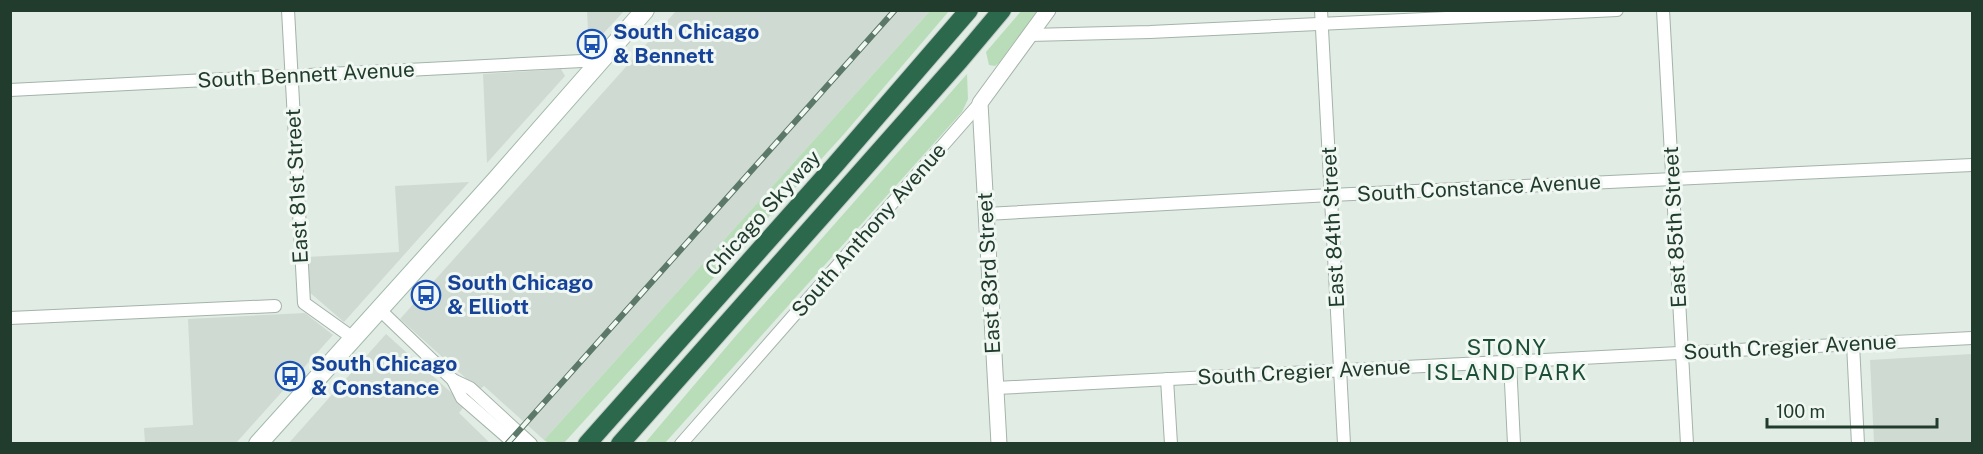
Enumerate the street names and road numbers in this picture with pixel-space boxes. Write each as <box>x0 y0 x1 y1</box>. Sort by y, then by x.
street label: South Bennett Avenue <box>197 56 415 93</box>
street label: East 81st Street <box>280 108 313 264</box>
street label: South Anthony Avenue <box>786 138 951 322</box>
street label: Chicago Skyway <box>700 145 826 281</box>
street label: East 84th Street <box>1316 146 1349 308</box>
street label: East 85th Street <box>1658 146 1691 308</box>
street label: South Constance Avenue <box>1356 169 1602 206</box>
street label: East 83rd Street <box>972 192 1005 354</box>
street label: South Cregier Avenue <box>1683 328 1897 365</box>
street label: South Cregier Avenue <box>1197 353 1411 390</box>

